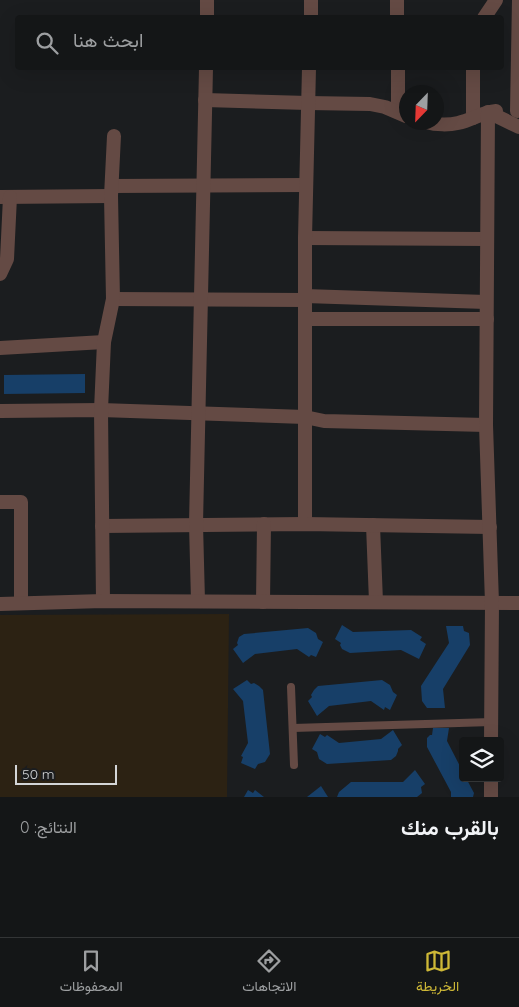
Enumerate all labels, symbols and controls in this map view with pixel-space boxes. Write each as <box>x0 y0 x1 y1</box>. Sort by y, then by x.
search box <box>15 15 504 70</box>
text: ابحث هنا <box>73 28 143 52</box>
icon: search <box>33 29 61 57</box>
north arrow <box>399 85 444 130</box>
map controls <box>459 737 504 782</box>
button: layers <box>459 737 504 782</box>
scale bar <box>15 762 118 785</box>
text: 50 m <box>22 765 55 783</box>
text: بالقرب منك <box>401 814 499 840</box>
text: النتائج: 0 <box>20 817 77 837</box>
tab: المحفوظات <box>60 947 123 999</box>
tab: الاتجاهات <box>242 947 297 999</box>
tab: الخريطة <box>416 947 459 999</box>

